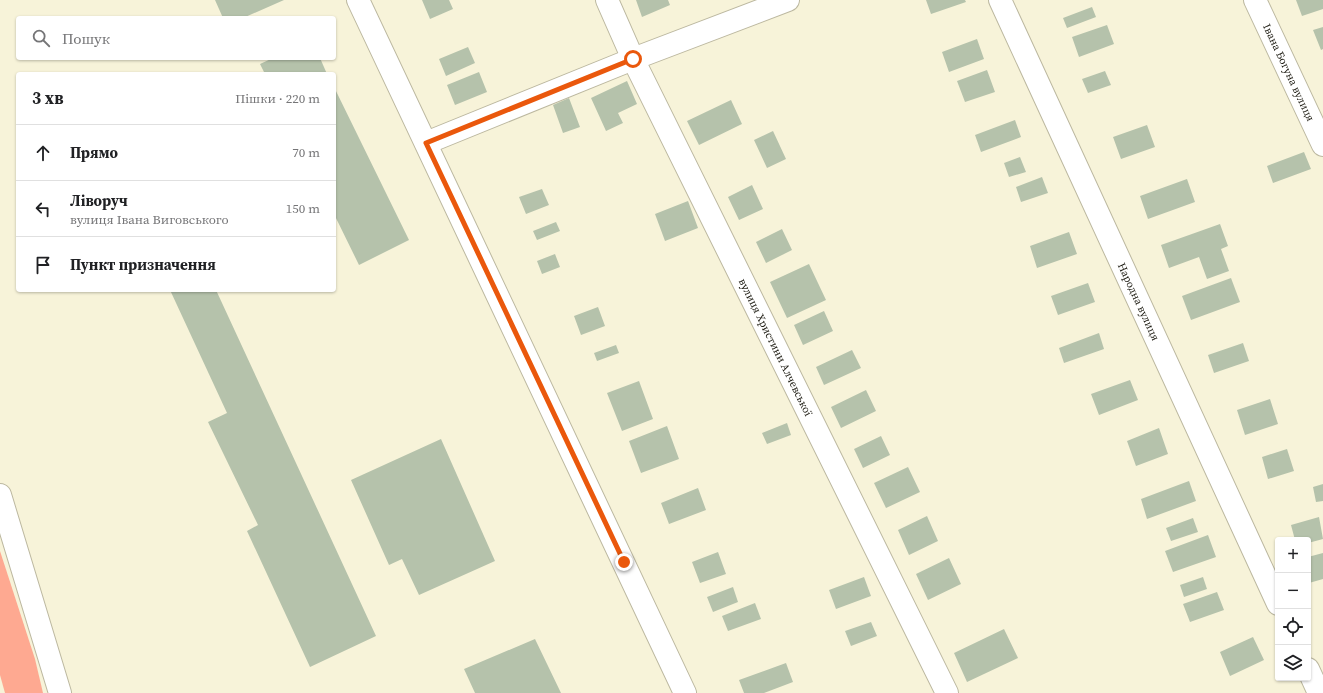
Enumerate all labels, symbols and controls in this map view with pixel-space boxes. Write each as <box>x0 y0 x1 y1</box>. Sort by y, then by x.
search box <box>16 16 336 60</box>
street label: Івана Богуна вулиця <box>1260 21 1318 124</box>
icon: search <box>30 27 52 49</box>
text: Пошук <box>62 28 110 49</box>
route start <box>624 50 642 68</box>
text: 3 хв <box>32 86 64 110</box>
text: Пішки · 220 m <box>235 90 320 107</box>
icon: ahead <box>32 142 54 164</box>
text: Прямо <box>70 142 118 163</box>
text: 70 m <box>292 144 320 161</box>
text: Ліворуч <box>70 190 128 211</box>
icon: left <box>32 198 54 220</box>
text: 150 m <box>286 200 320 217</box>
text: вулиця Івана Виговського <box>70 211 229 228</box>
icon: arrive <box>32 254 54 276</box>
text: Пункт призначення <box>70 254 216 275</box>
street label: Народна вулиця <box>1114 260 1163 343</box>
street label: вулиця Христини Алчевської <box>735 276 816 419</box>
map controls <box>1275 537 1311 681</box>
button: + <box>1275 537 1311 573</box>
route end <box>615 553 633 571</box>
button: − <box>1275 573 1311 609</box>
button: locate <box>1275 609 1311 645</box>
button: layers <box>1275 645 1311 681</box>

